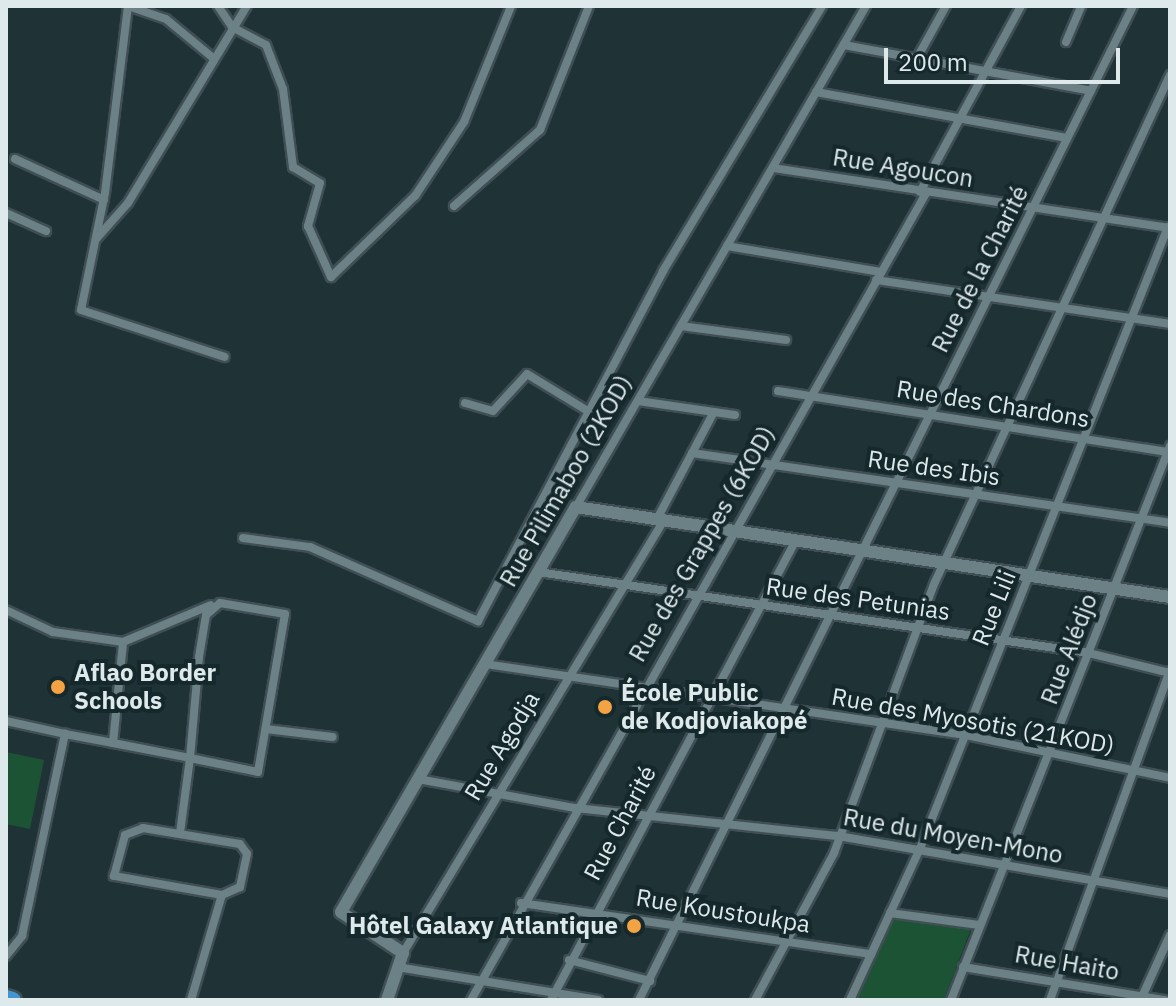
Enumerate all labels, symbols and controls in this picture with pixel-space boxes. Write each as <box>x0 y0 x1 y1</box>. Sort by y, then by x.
scale bar <box>888 32 1124 82</box>
text: 200 m <box>898 46 968 78</box>
street label: Rue Agoucon <box>831 143 975 193</box>
street label: Rue de la Charité <box>926 181 1034 357</box>
street label: Rue Pilimaboo (2KOD) <box>494 370 638 592</box>
street label: Rue des Chardons <box>894 375 1092 433</box>
street label: Rue des Grappes (6KOD) <box>623 421 781 667</box>
street label: Rue des Ibis <box>866 444 1002 492</box>
street label: Rue Lili <box>966 566 1022 650</box>
street label: Rue des Petunias <box>764 572 952 626</box>
street label: Rue Alédjo <box>1035 590 1103 708</box>
place label: Aflao Border Schools <box>74 659 216 715</box>
marker: Aflao Border Schools <box>49 678 67 696</box>
place label: École Public de Kodjoviakopé <box>621 679 807 735</box>
street label: Rue des Myosotis (21KOD) <box>829 682 1117 760</box>
street label: Rue Agodja <box>458 686 546 806</box>
marker: École Public de Kodjoviakopé <box>596 698 614 716</box>
street label: Rue Charité <box>578 761 662 885</box>
street label: Rue du Moyen-Mono <box>841 803 1065 869</box>
street label: Rue Koustoukpa <box>634 883 812 939</box>
place label: Hôtel Galaxy Atlantique <box>349 912 618 940</box>
marker: Hôtel Galaxy Atlantique <box>625 917 643 935</box>
street label: Rue Haito <box>1013 940 1121 986</box>

